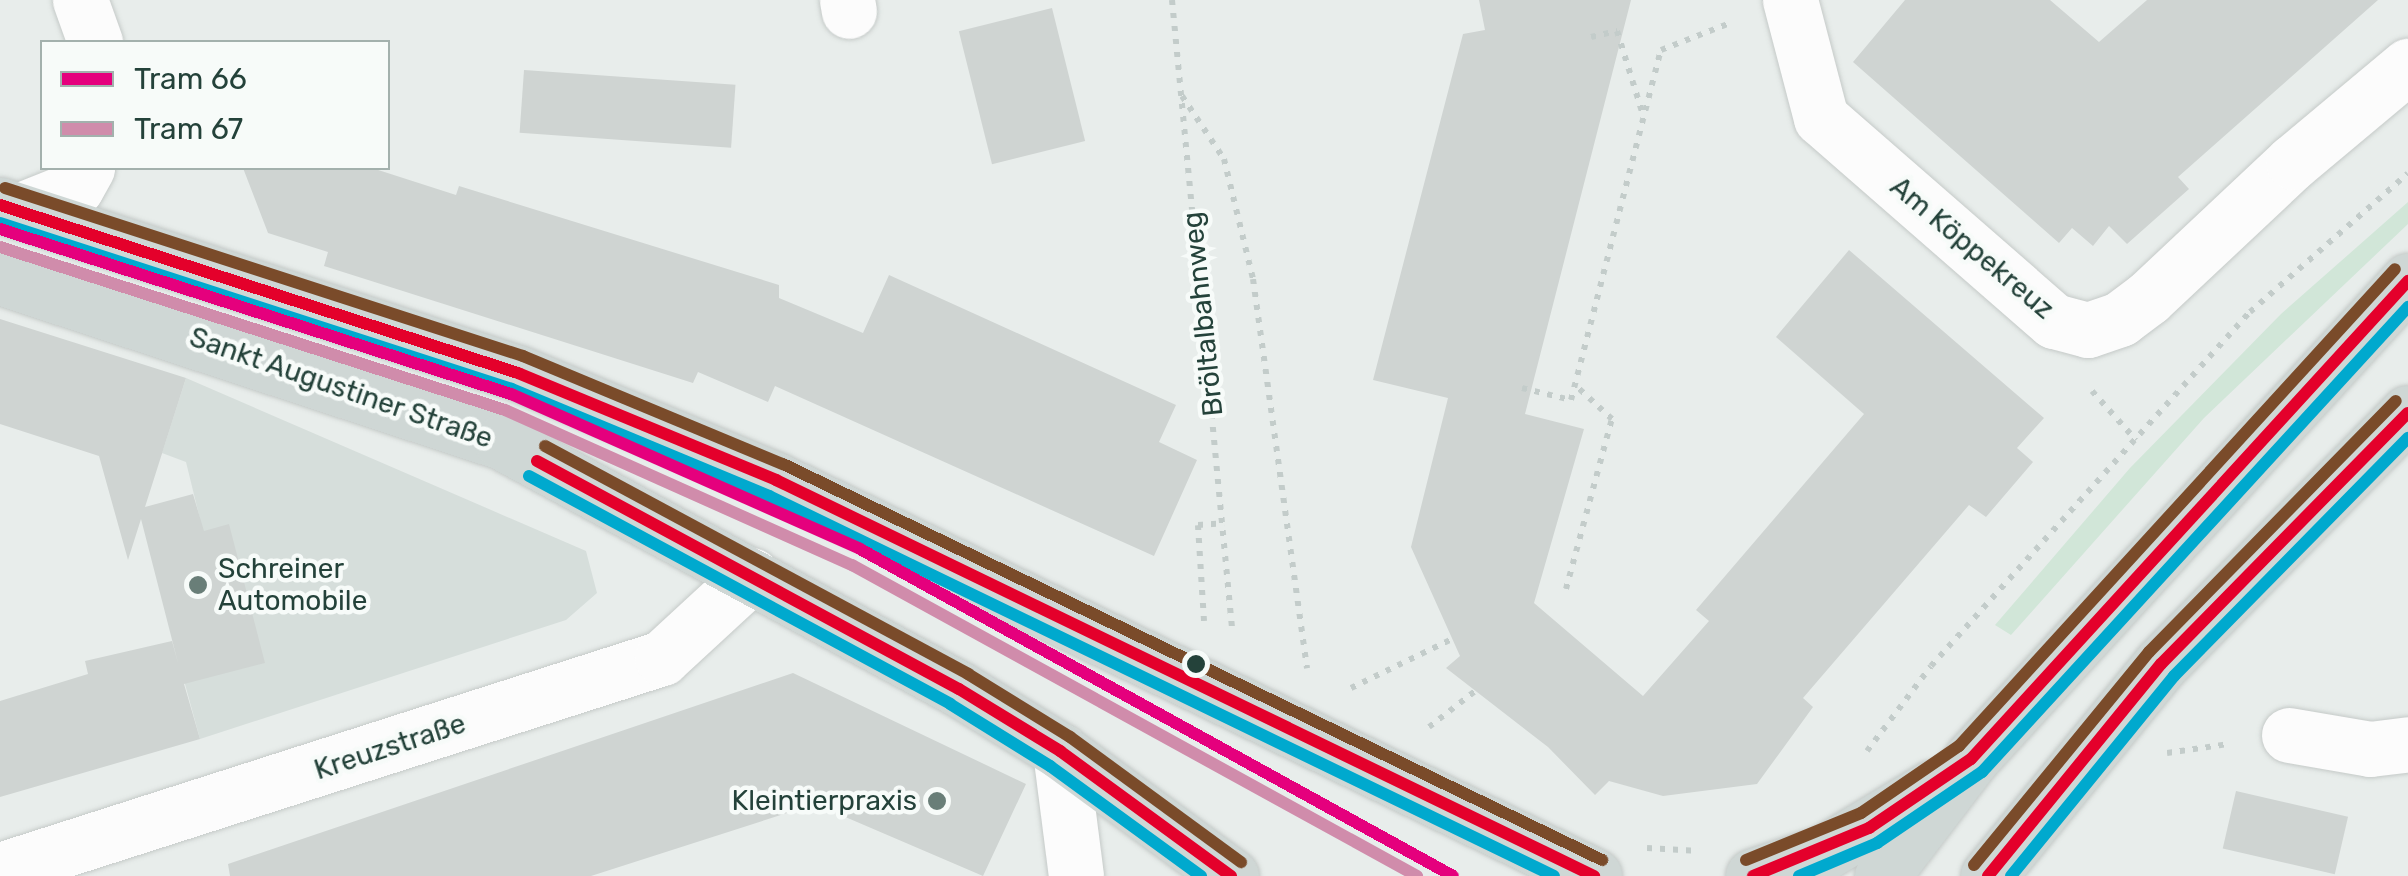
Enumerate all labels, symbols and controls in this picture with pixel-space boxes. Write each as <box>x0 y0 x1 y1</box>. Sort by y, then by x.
legend <box>40 40 390 170</box>
text: Tram 66 <box>134 61 247 97</box>
text: Tram 67 <box>134 111 243 147</box>
street label: Am Köppekreuz <box>1883 170 2061 326</box>
street label: Bröltalbahnweg <box>1176 210 1230 418</box>
street label: Sankt Augustiner Straße <box>184 320 498 456</box>
place label: Schreiner Automobile <box>218 552 367 618</box>
marker: Schreiner Automobile <box>187 574 209 596</box>
unlabelled marker <box>1186 654 1206 674</box>
street label: Kreuzstraße <box>310 707 470 787</box>
place label: Kleintierpraxis <box>731 784 917 818</box>
marker: Kleintierpraxis <box>926 790 948 812</box>

